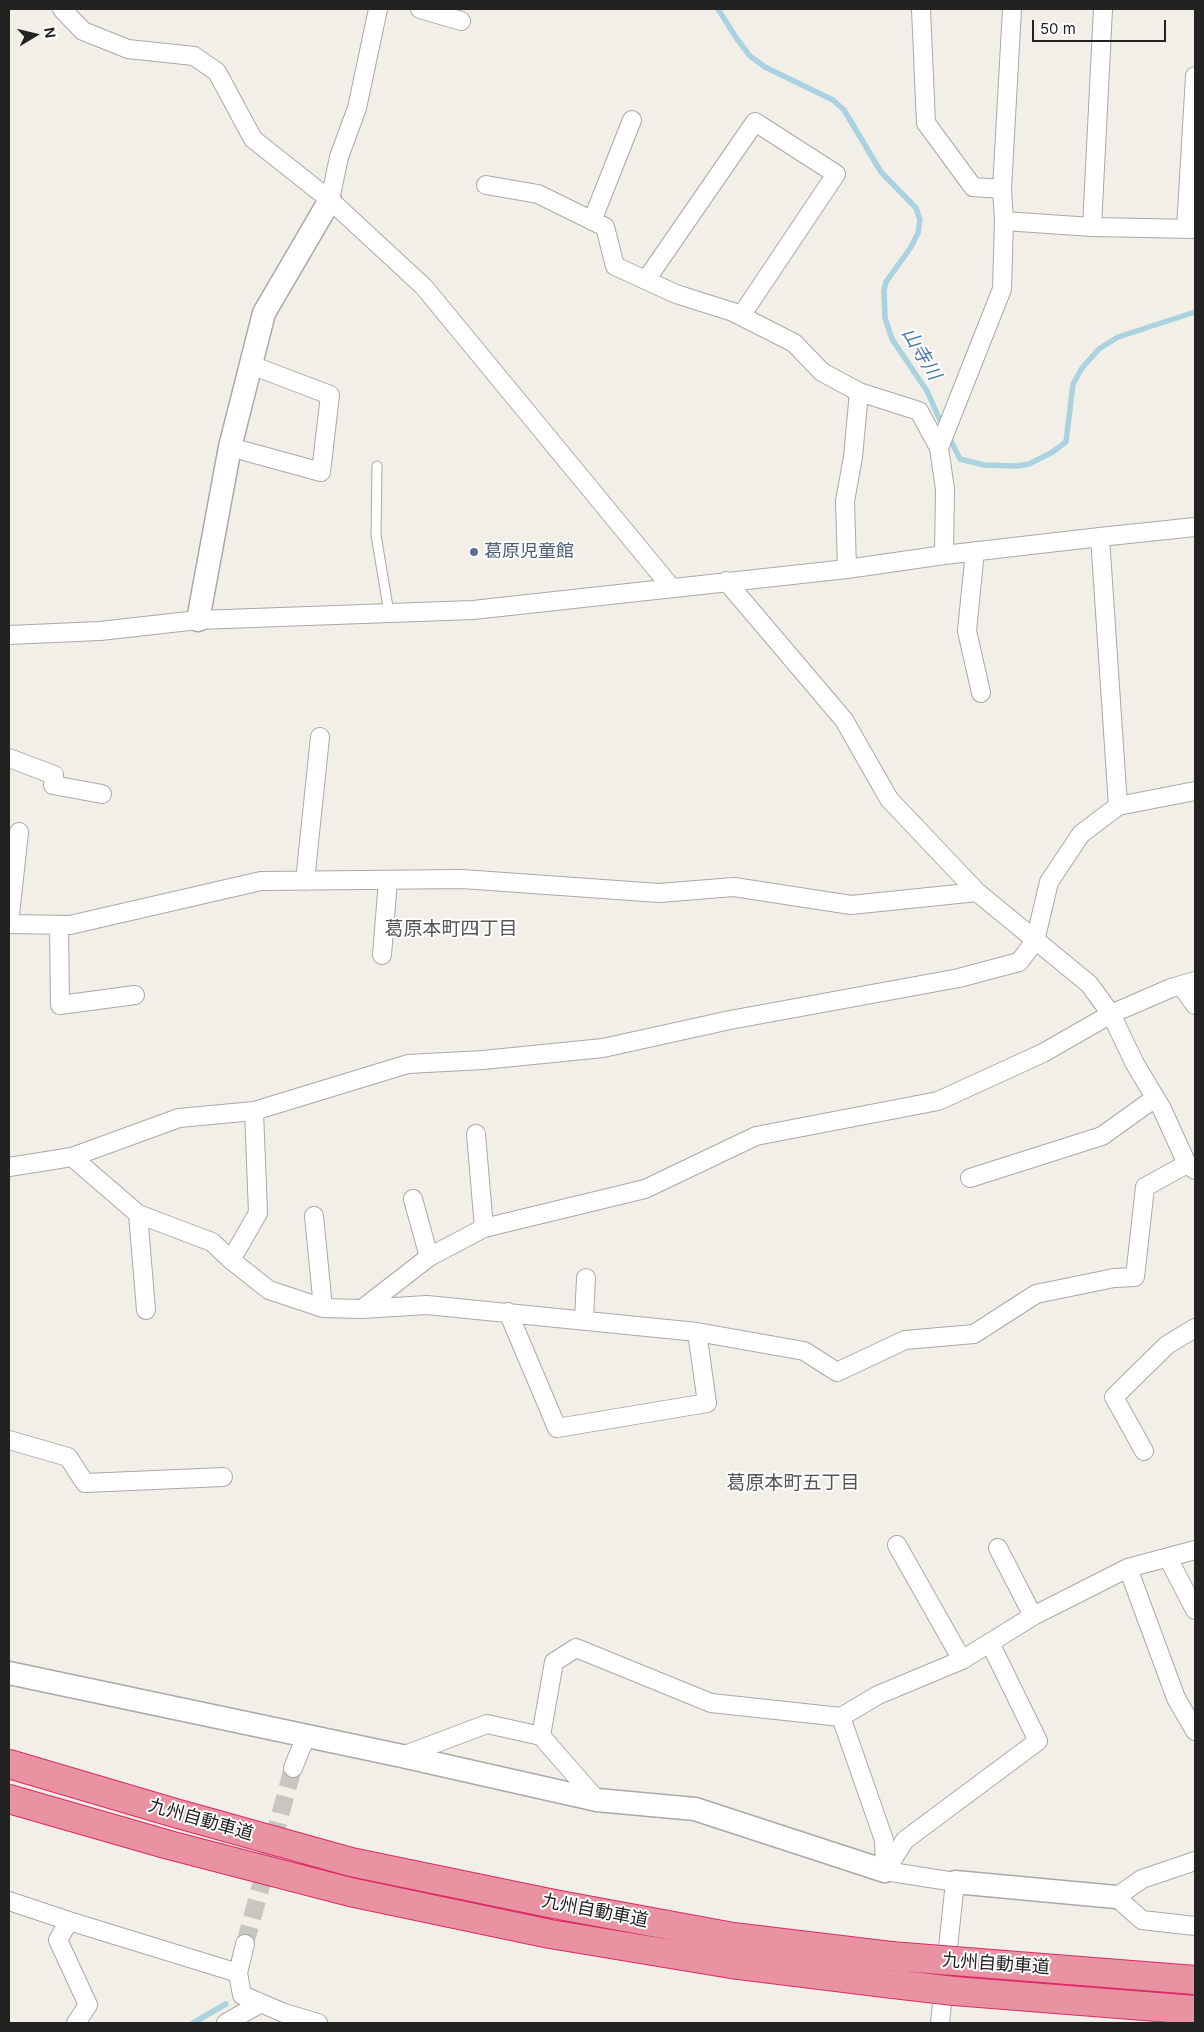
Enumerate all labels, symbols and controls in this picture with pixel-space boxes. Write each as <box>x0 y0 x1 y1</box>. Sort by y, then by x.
north arrow <box>10 10 60 60</box>
scale bar <box>1034 10 1168 42</box>
text: 50 m <box>1040 19 1076 38</box>
text: N <box>41 26 60 39</box>
water label: 山寺川 <box>897 324 945 384</box>
place label: 葛原児童館 <box>484 541 574 563</box>
marker: 葛原児童館 <box>468 546 480 558</box>
district label: 葛原本町四丁目 <box>385 918 517 940</box>
district label: 葛原本町五丁目 <box>727 1472 859 1494</box>
street label: 九州自動車道 <box>146 1795 256 1845</box>
street label: 九州自動車道 <box>540 1890 650 1932</box>
street label: 九州自動車道 <box>941 1949 1051 1979</box>

